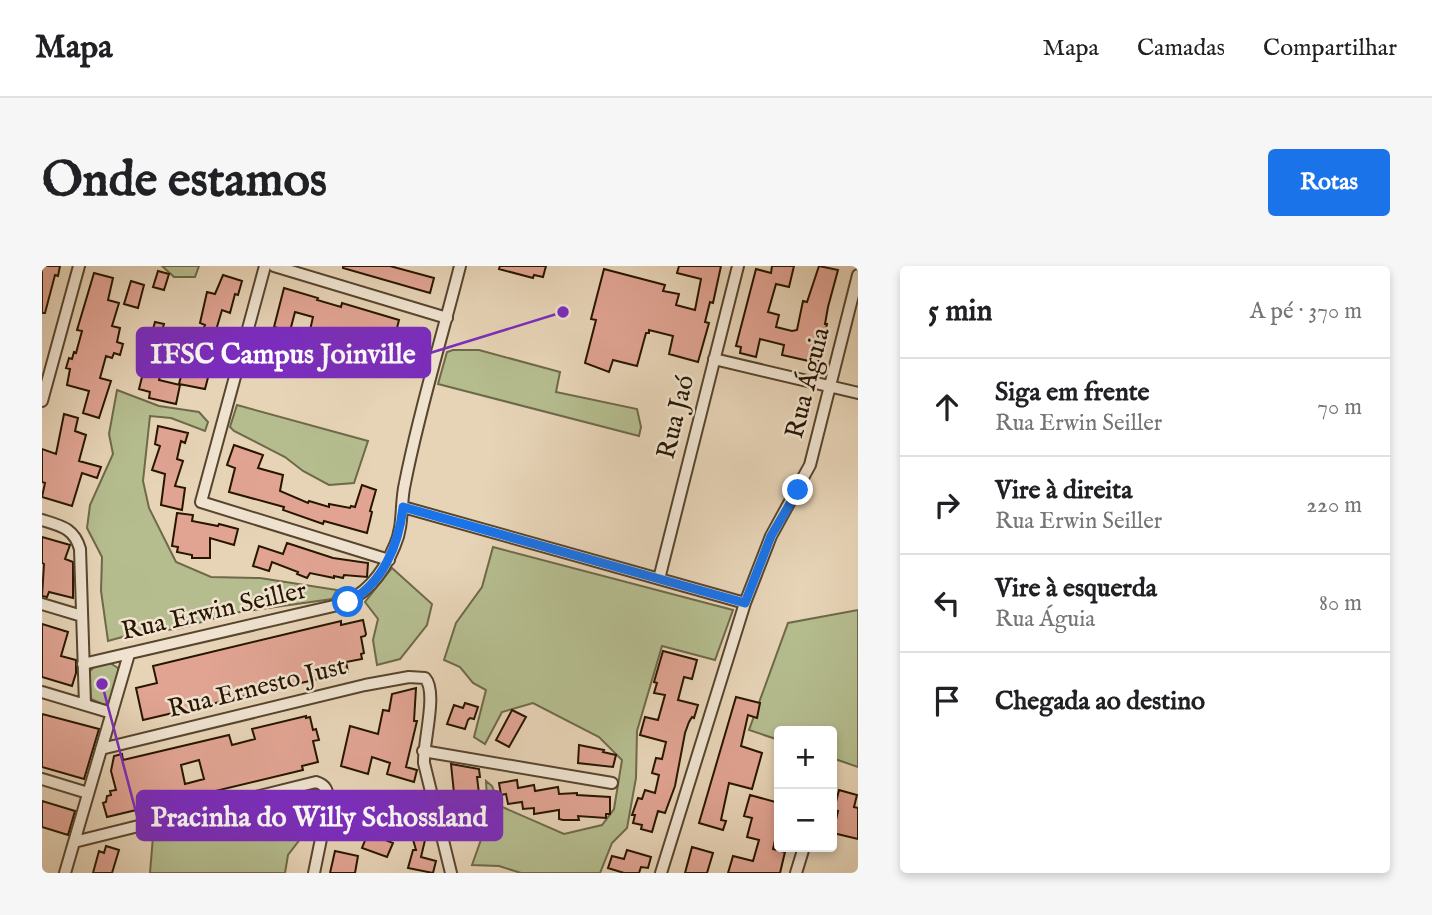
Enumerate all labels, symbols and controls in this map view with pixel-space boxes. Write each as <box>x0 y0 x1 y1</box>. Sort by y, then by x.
text: Mapa <box>35 27 112 69</box>
text: Mapa <box>1043 33 1099 64</box>
text: Camadas <box>1137 33 1225 64</box>
text: Compartilhar <box>1263 33 1397 64</box>
button: Rotas <box>1268 149 1390 216</box>
text: Onde estamos <box>42 151 327 213</box>
text: 5 min <box>928 293 993 331</box>
text: A pé · 370 m <box>1250 297 1362 326</box>
street label: Rua Águia <box>778 323 838 442</box>
callout: IFSC Campus Joinville <box>137 328 430 377</box>
text: IFSC Campus Joinville <box>150 338 416 373</box>
street label: Rua Jaó <box>650 372 702 462</box>
text: Siga em frente <box>995 376 1150 409</box>
icon: ahead <box>928 388 966 426</box>
text: 70 m <box>1317 393 1362 422</box>
text: Rua Erwin Seiller <box>995 409 1162 438</box>
route end <box>782 474 813 505</box>
text: Vire à direita <box>995 474 1132 507</box>
icon: right <box>928 486 966 524</box>
text: 220 m <box>1306 491 1362 520</box>
text: Rua Erwin Seiller <box>995 507 1162 536</box>
text: Vire à esquerda <box>995 572 1157 605</box>
street label: Rua Erwin Seiller <box>118 574 310 648</box>
icon: left <box>928 584 966 622</box>
route start <box>332 586 363 617</box>
text: 80 m <box>1319 589 1362 618</box>
text: Rua Águia <box>995 605 1095 634</box>
street label: Rua Ernesto Just <box>164 650 350 726</box>
icon: arrive <box>928 682 966 720</box>
text: Chegada ao destino <box>995 685 1205 718</box>
map controls <box>774 726 837 852</box>
button: + <box>774 726 837 789</box>
button: − <box>774 789 837 852</box>
callout: Pracinha do Willy Schossland <box>137 791 502 840</box>
text: Pracinha do Willy Schossland <box>151 801 489 836</box>

